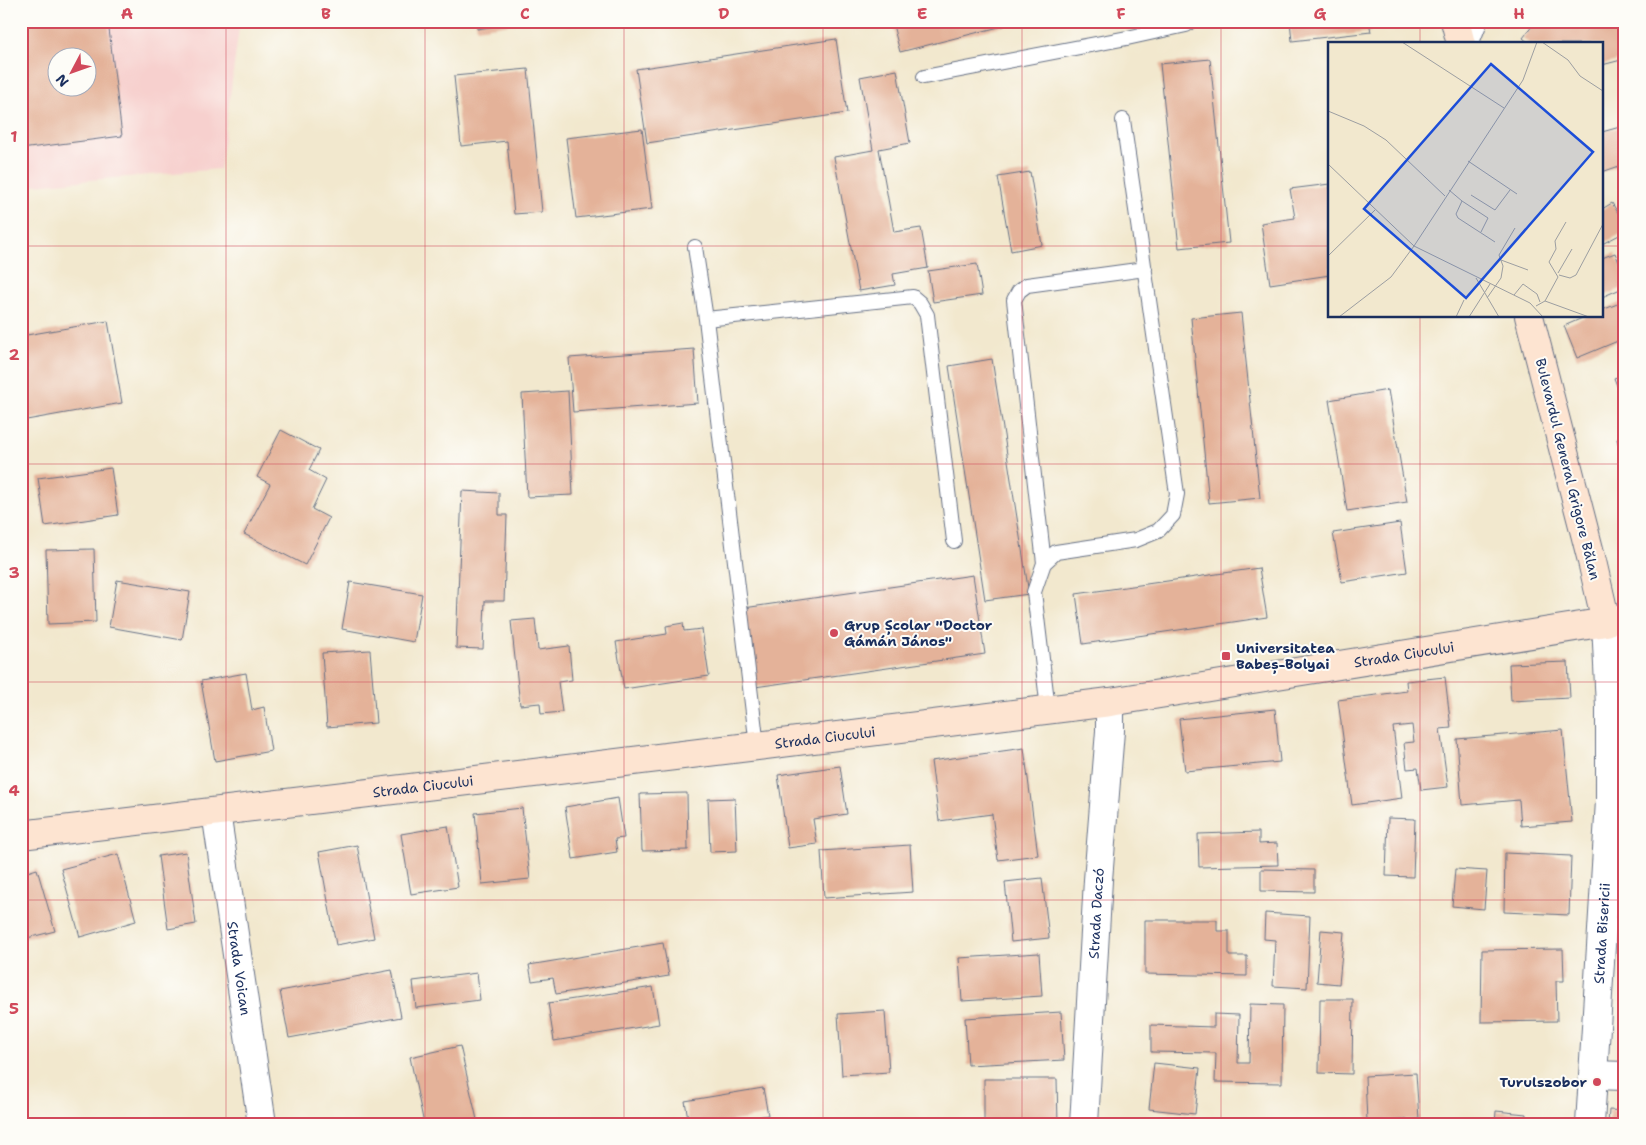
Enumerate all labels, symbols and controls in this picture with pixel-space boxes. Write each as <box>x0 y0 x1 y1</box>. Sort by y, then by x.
text: A <box>121 3 133 24</box>
text: B <box>321 3 331 24</box>
text: C <box>520 3 530 24</box>
text: D <box>718 3 730 24</box>
text: E <box>917 3 927 24</box>
text: F <box>1116 3 1126 24</box>
text: G <box>1314 3 1327 24</box>
text: H <box>1513 3 1525 24</box>
inset map <box>1328 42 1604 318</box>
north arrow <box>48 48 98 98</box>
text: N <box>52 70 73 91</box>
text: 1 <box>10 126 18 147</box>
text: 2 <box>8 344 20 365</box>
street label: Bulevardul General Grigore Bălan <box>1532 356 1604 582</box>
text: 3 <box>8 562 20 583</box>
place label: Grup Școlar "Doctor Gámán János" <box>844 616 993 650</box>
marker: Grup Școlar "Doctor Gámán János" <box>828 627 840 639</box>
street label: Strada Ciucului <box>1353 638 1456 672</box>
place label: Universitatea Babeș-Bolyai <box>1236 639 1335 674</box>
marker: Universitatea Babeș-Bolyai <box>1220 650 1232 662</box>
street label: Strada Ciucului <box>774 722 877 753</box>
street label: Strada Ciucului <box>372 771 475 801</box>
text: 4 <box>8 780 20 801</box>
street label: Strada Daczó <box>1084 867 1108 959</box>
street label: Strada Bisericii <box>1590 882 1614 984</box>
street label: Strada Voican <box>223 920 255 1017</box>
text: 5 <box>9 998 19 1019</box>
place label: Turulszobor <box>1500 1073 1587 1091</box>
marker: Turulszobor <box>1591 1076 1603 1088</box>

